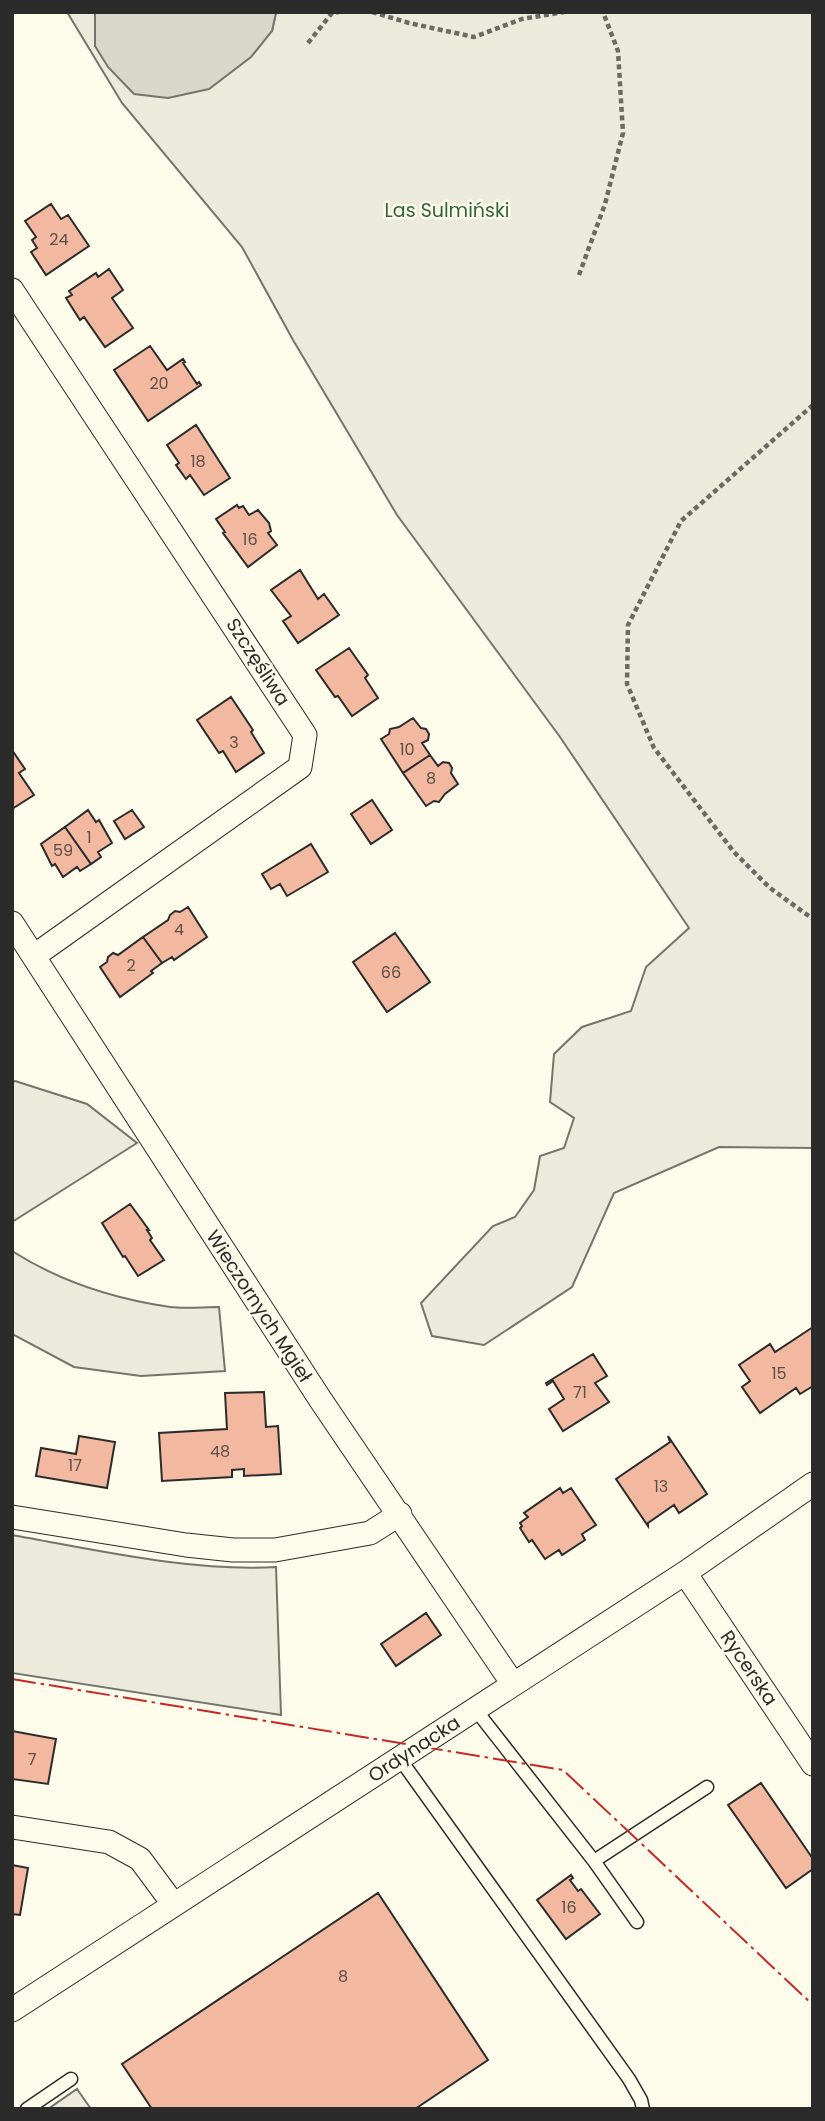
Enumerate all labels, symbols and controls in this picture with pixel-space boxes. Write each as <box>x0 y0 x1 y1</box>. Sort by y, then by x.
park label: Las Sulmiński <box>385 197 509 224</box>
house number: 24 <box>49 228 69 251</box>
house number: 20 <box>149 372 169 395</box>
house number: 18 <box>190 450 206 473</box>
house number: 16 <box>242 528 258 551</box>
street label: Szczęśliwa <box>220 613 296 711</box>
house number: 3 <box>229 731 239 754</box>
house number: 10 <box>399 738 415 761</box>
house number: 8 <box>426 767 436 790</box>
house number: 1 <box>86 826 92 849</box>
house number: 59 <box>53 839 73 862</box>
house number: 4 <box>174 918 184 941</box>
house number: 2 <box>126 954 136 977</box>
house number: 66 <box>381 961 401 984</box>
street label: Wieczornych Mgieł <box>200 1225 319 1388</box>
house number: 15 <box>771 1362 787 1385</box>
house number: 71 <box>573 1381 587 1404</box>
house number: 48 <box>210 1440 230 1463</box>
house number: 17 <box>68 1454 82 1477</box>
house number: 13 <box>654 1475 668 1498</box>
street label: Rycerska <box>714 1625 784 1711</box>
street label: Ordynacka <box>363 1709 465 1789</box>
house number: 7 <box>28 1748 37 1771</box>
house number: 16 <box>561 1896 577 1919</box>
house number: 8 <box>338 1965 348 1988</box>

